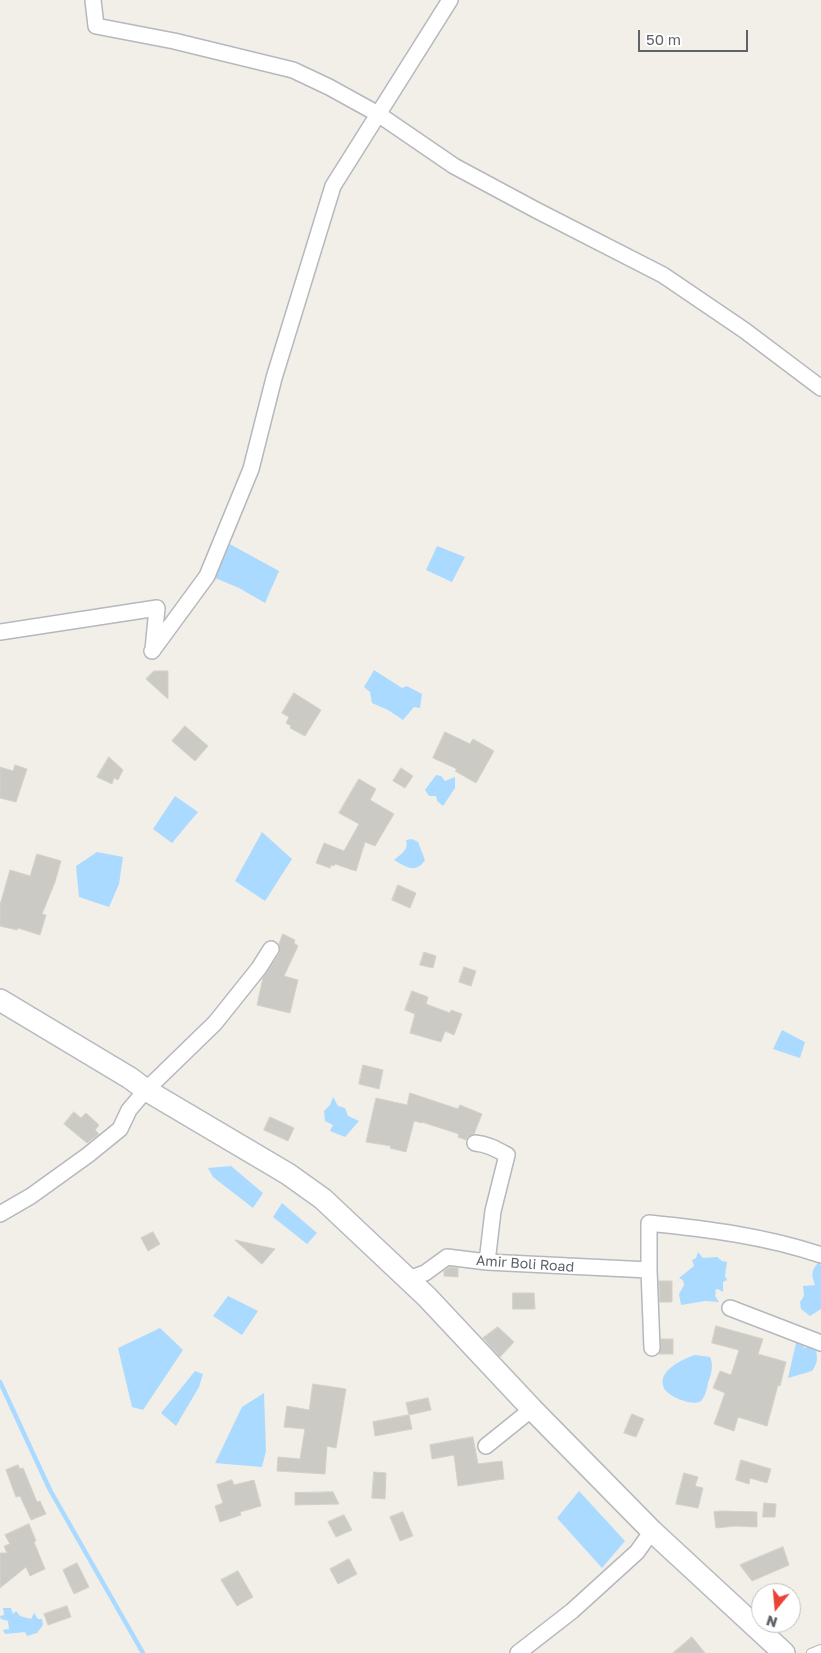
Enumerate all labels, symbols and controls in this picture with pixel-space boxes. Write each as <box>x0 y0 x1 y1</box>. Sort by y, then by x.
scale bar <box>641 20 751 52</box>
text: 50 m <box>646 30 681 48</box>
street label: Amir Boli Road <box>475 1252 575 1276</box>
north arrow <box>751 1583 801 1633</box>
text: N <box>764 1612 779 1632</box>

